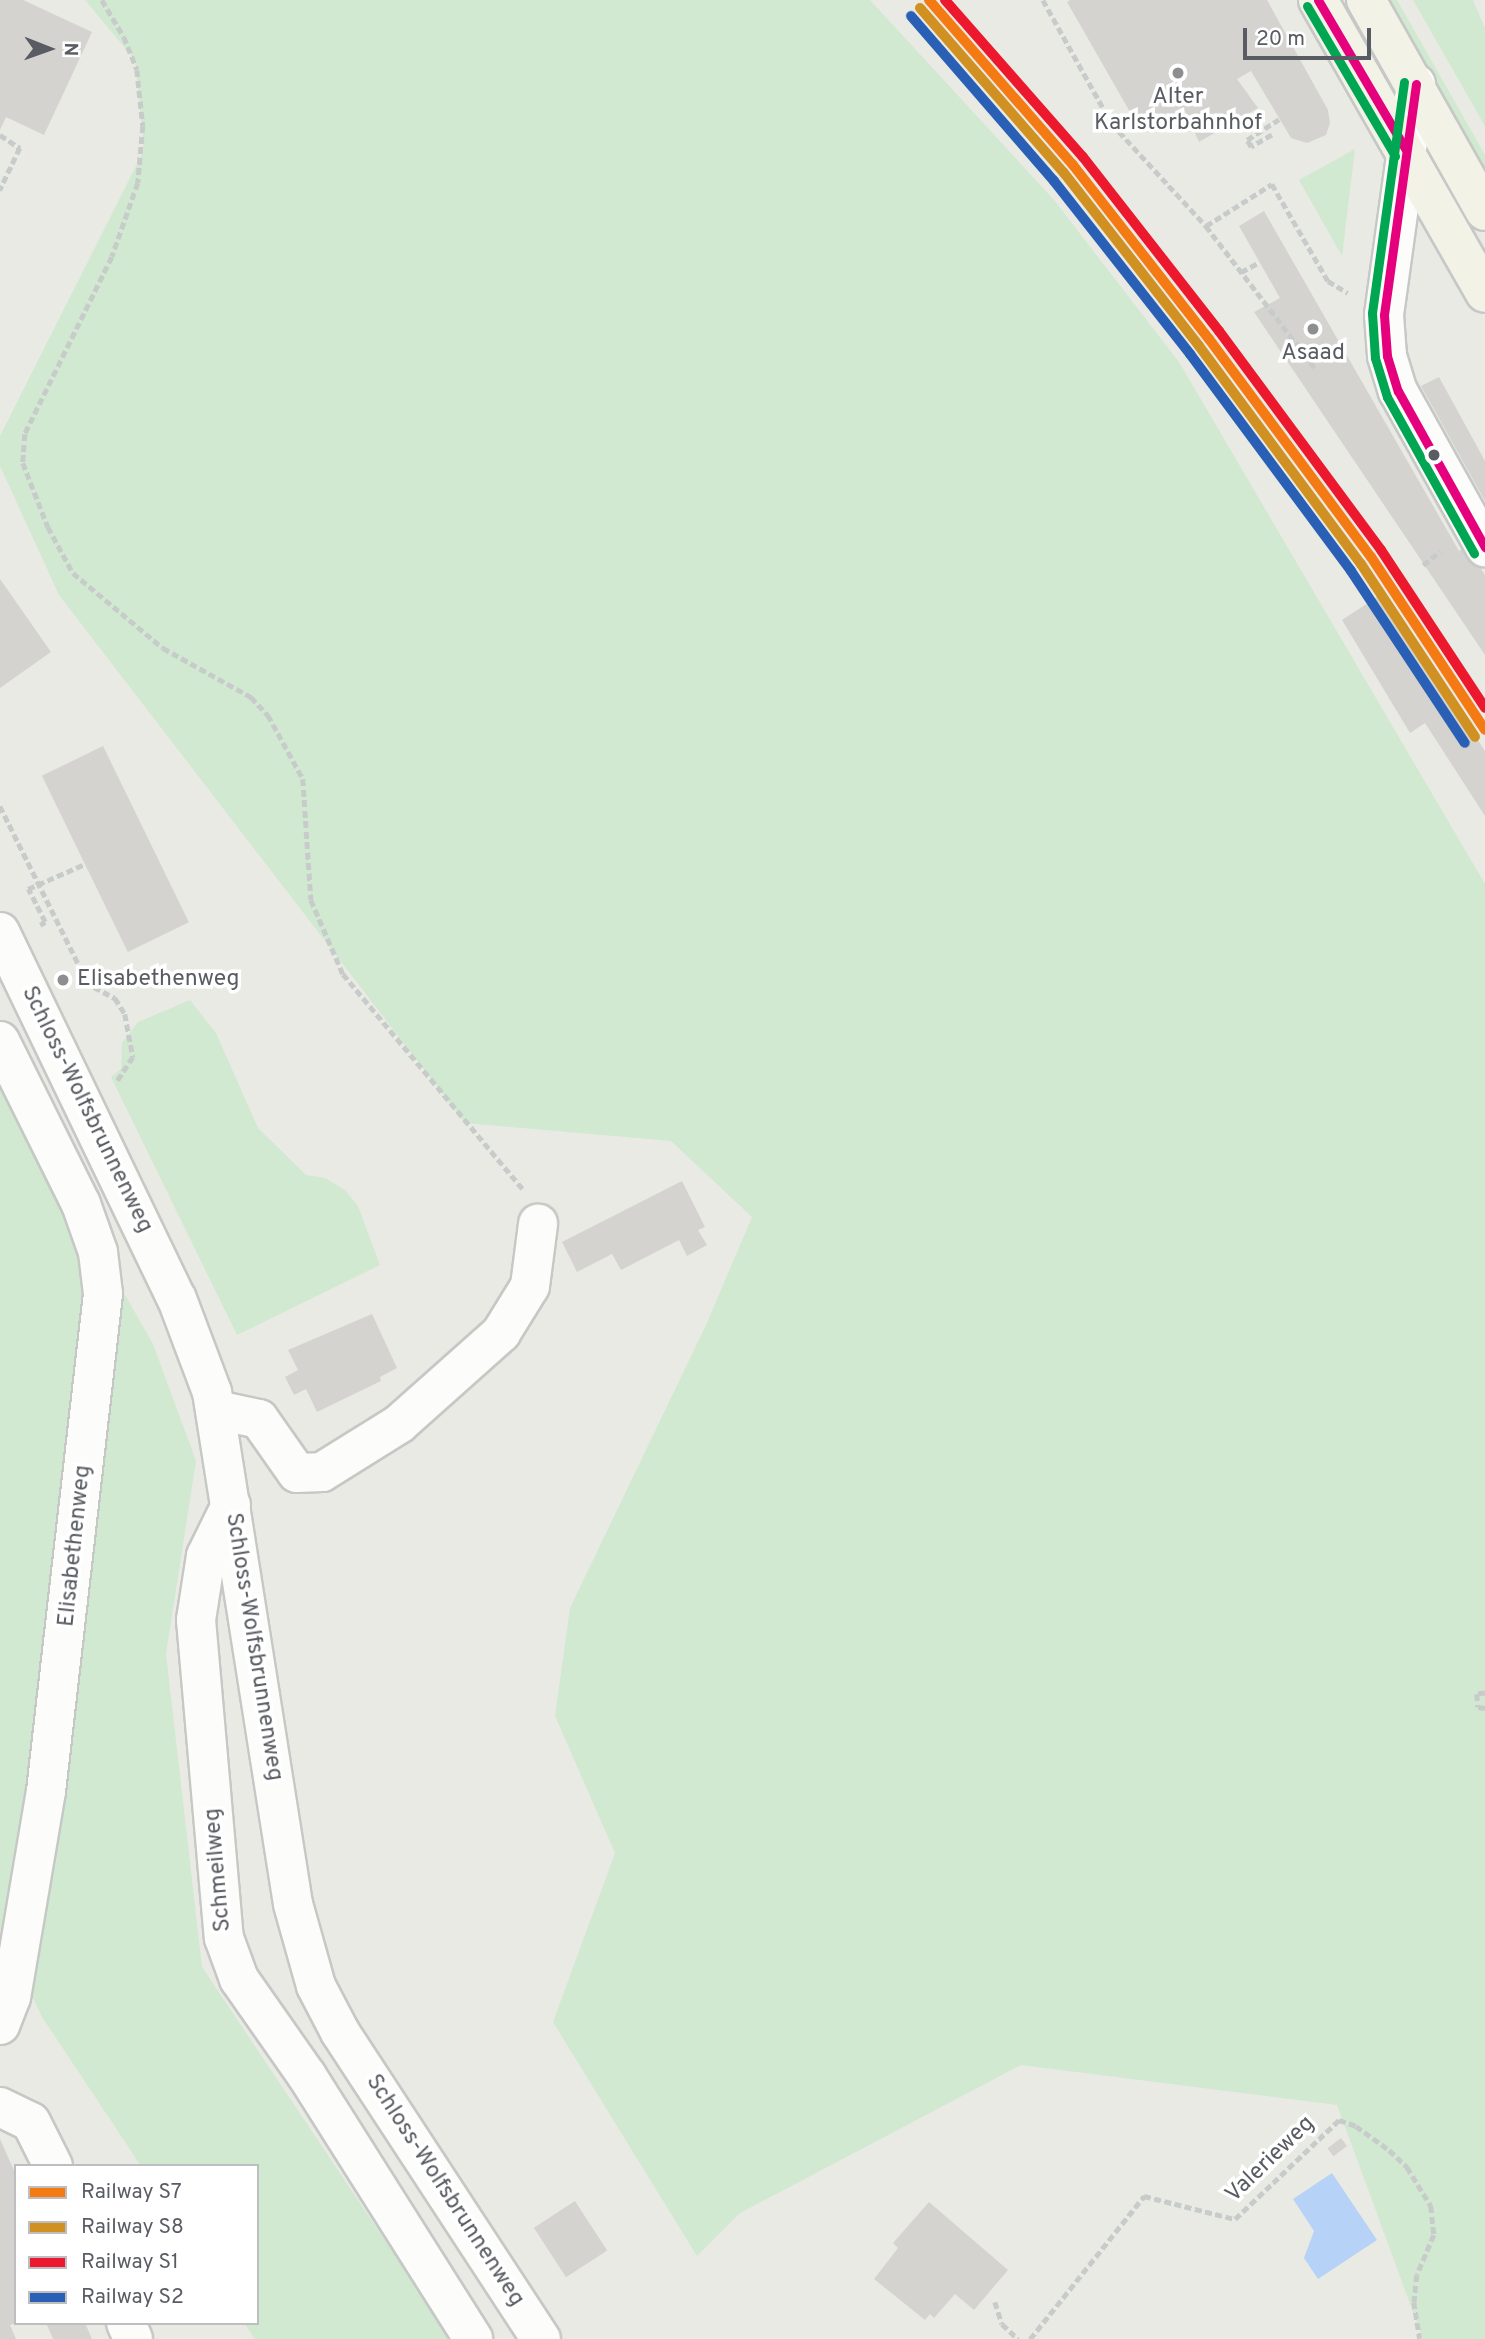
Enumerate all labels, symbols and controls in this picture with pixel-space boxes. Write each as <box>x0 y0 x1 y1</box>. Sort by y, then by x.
north arrow <box>14 14 84 84</box>
scale bar <box>1247 14 1375 58</box>
text: 20 m <box>1256 26 1305 53</box>
text: N <box>58 42 82 56</box>
marker: Alter Karlstorbahnhof <box>1170 65 1186 81</box>
place label: Alter Karlstorbahnhof <box>1094 84 1262 138</box>
marker: Asaad <box>1305 321 1321 337</box>
place label: Asaad <box>1281 340 1345 368</box>
unlabelled marker <box>1427 448 1441 462</box>
place label: Elisabethenweg <box>77 966 240 994</box>
marker: Elisabethenweg <box>55 972 71 988</box>
street label: Schloss-Wolfsbrunnenweg <box>14 982 158 1238</box>
street label: Elisabethenweg <box>54 1464 98 1628</box>
street label: Schloss-Wolfsbrunnenweg <box>218 1511 288 1783</box>
street label: Schmeilweg <box>200 1807 238 1933</box>
street label: Schloss-Wolfsbrunnenweg <box>359 2070 529 2312</box>
street label: Valerieweg <box>1221 2111 1321 2209</box>
legend <box>14 2164 259 2325</box>
text: Railway S7 <box>81 2179 182 2206</box>
text: Railway S8 <box>81 2214 184 2241</box>
text: Railway S1 <box>81 2249 179 2276</box>
text: Railway S2 <box>81 2284 184 2311</box>

